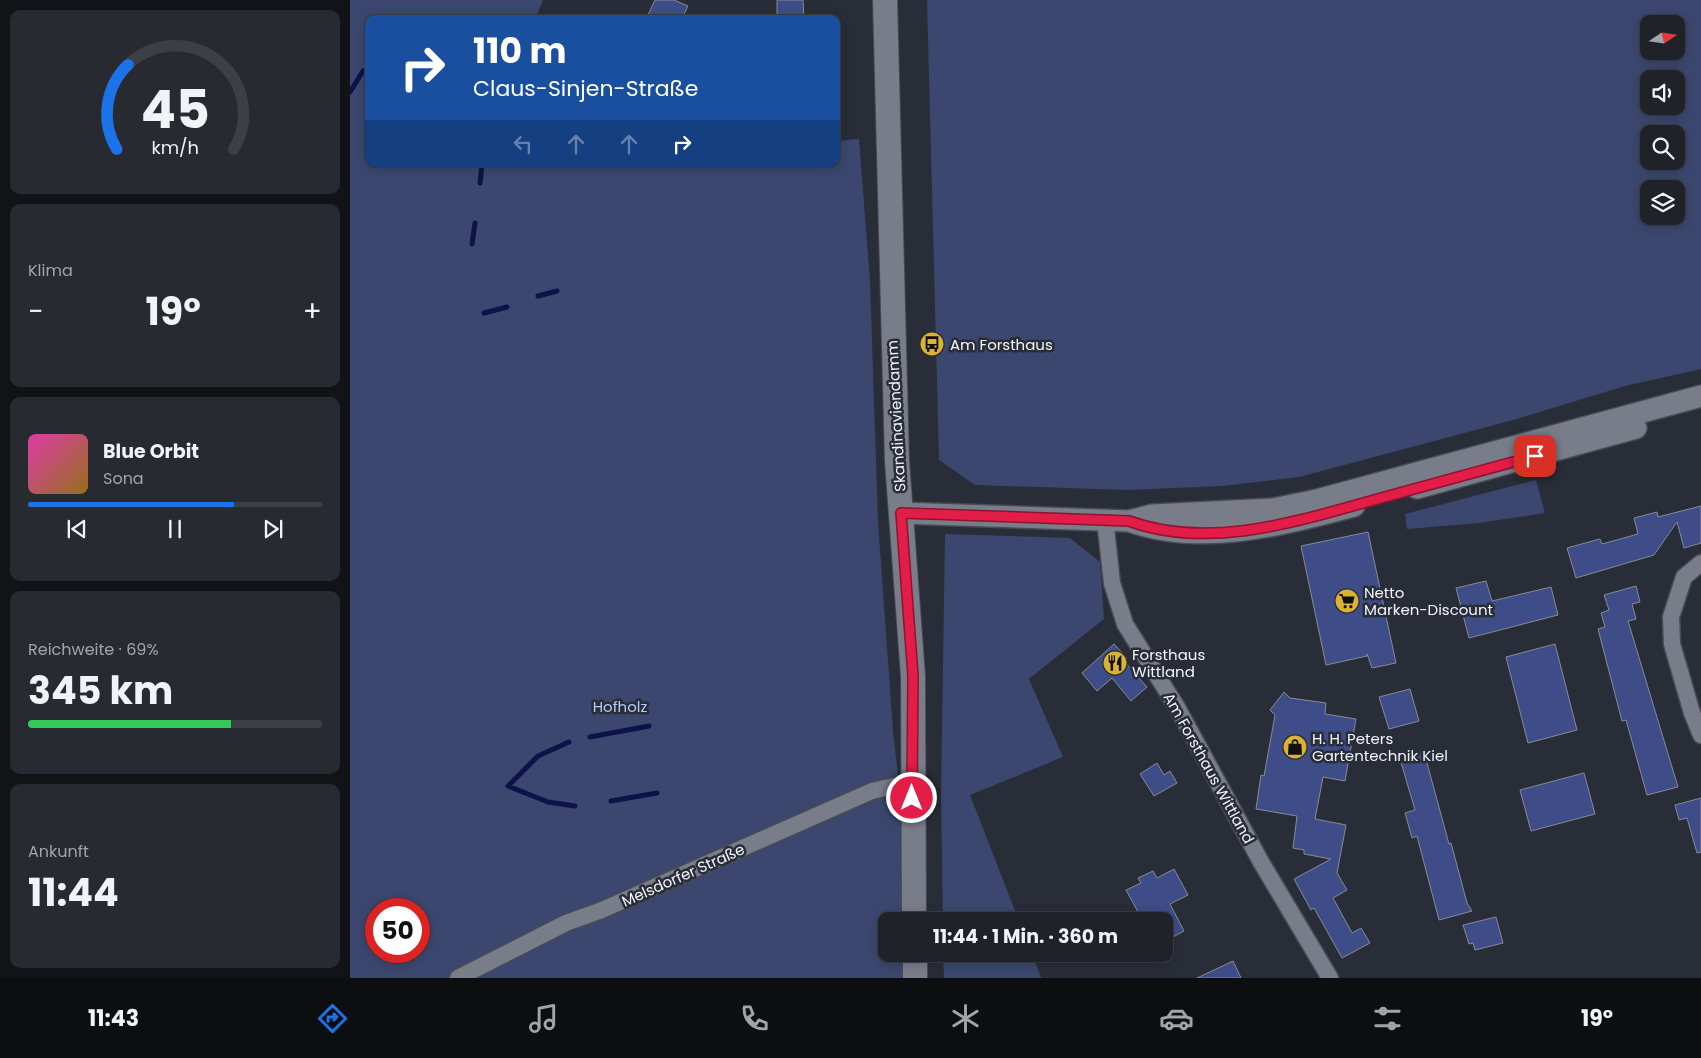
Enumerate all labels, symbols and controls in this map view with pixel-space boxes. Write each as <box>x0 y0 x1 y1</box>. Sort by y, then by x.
north arrow <box>1640 15 1685 60</box>
map controls <box>1640 15 1685 225</box>
text: 110 m <box>473 26 567 75</box>
icon: right <box>390 35 455 100</box>
button: sound <box>1640 70 1685 115</box>
text: 45 <box>140 73 210 146</box>
text: Claus-Sinjen-Straße <box>473 73 698 104</box>
button: search <box>1640 125 1685 170</box>
icon: left <box>509 130 537 158</box>
icon: ahead <box>562 130 590 158</box>
icon: ahead <box>615 130 643 158</box>
icon: right <box>668 130 696 158</box>
text: km/h <box>151 135 199 160</box>
button: layers <box>1640 180 1685 225</box>
text: Klima <box>28 259 73 282</box>
text: 19° <box>146 285 201 338</box>
text: − <box>28 292 43 331</box>
text: + <box>303 292 322 331</box>
bus stop icon: Am Forsthaus <box>919 331 945 357</box>
place label: Am Forsthaus <box>950 334 1053 355</box>
street label: Skandinaviendamm <box>882 340 910 492</box>
pin <box>1514 435 1556 477</box>
text: Blue Orbit <box>103 438 199 465</box>
icon: arrive <box>1521 442 1549 470</box>
text: Sona <box>103 467 144 490</box>
icon: previous <box>63 515 91 543</box>
icon: pause <box>161 515 189 543</box>
icon: next <box>259 515 287 543</box>
place label: Netto Marken-Discount <box>1364 582 1493 620</box>
supermarket icon: Netto Marken-Discount <box>1334 588 1360 614</box>
text: Reichweite · 69% <box>28 638 159 661</box>
place label: Forsthaus Wittland <box>1132 644 1205 682</box>
restaurant icon: Forsthaus Wittland <box>1102 650 1128 676</box>
text: 345 km <box>28 664 173 717</box>
street label: Am Forsthaus Wittland <box>1159 689 1259 847</box>
park label: Hofholz <box>593 696 647 717</box>
place label: H. H. Peters Gartentechnik Kiel <box>1312 728 1448 766</box>
shop icon: H. H. Peters Gartentechnik Kiel <box>1282 734 1308 760</box>
position arrow <box>885 771 937 823</box>
street label: Melsdorfer Straße <box>618 838 748 912</box>
text: Ankunft <box>28 840 89 863</box>
text: 11:44 <box>28 866 119 919</box>
speed limit sign: 50 <box>365 898 430 963</box>
text: 11:44 · 1 Min. · 360 m <box>933 923 1118 950</box>
icon: directions <box>315 1001 350 1036</box>
icon: music <box>526 1001 561 1036</box>
icon: phone <box>737 1001 772 1036</box>
icon: climate <box>948 1001 983 1036</box>
icon: car <box>1159 1001 1194 1036</box>
icon: filters <box>1370 1001 1405 1036</box>
text: 11:43 <box>88 1003 139 1034</box>
text: 19° <box>1581 1003 1613 1034</box>

